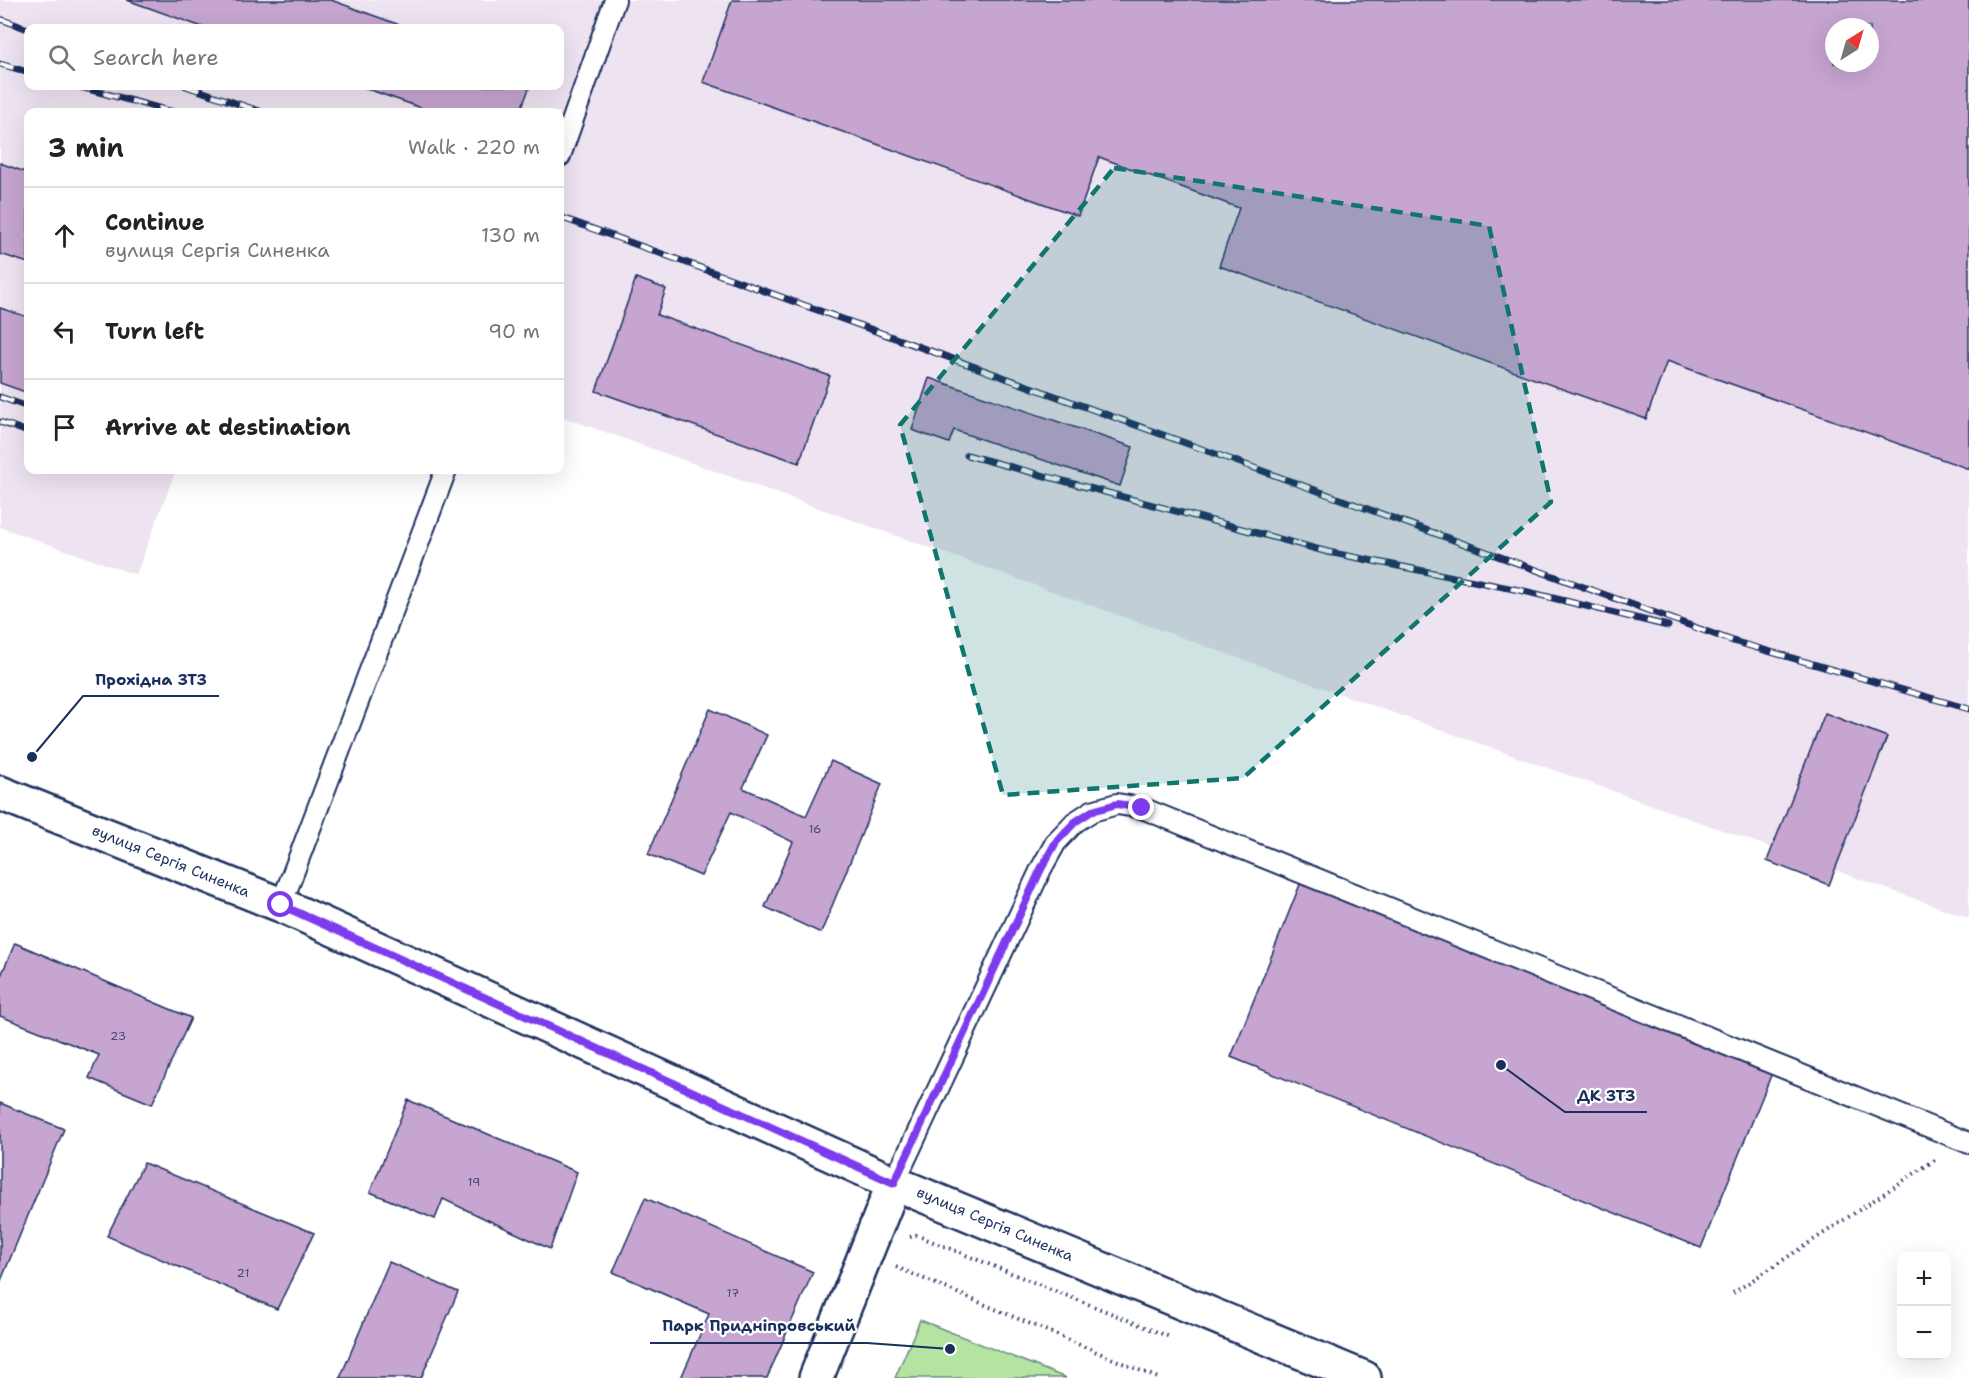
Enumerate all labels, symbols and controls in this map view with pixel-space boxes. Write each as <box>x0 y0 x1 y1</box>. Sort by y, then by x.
north arrow <box>1825 18 1879 72</box>
search box <box>24 24 564 90</box>
icon: search <box>45 41 78 74</box>
text: Search here <box>93 43 219 72</box>
text: 3 min <box>48 130 124 165</box>
text: Walk · 220 m <box>408 134 540 160</box>
text: Continue <box>105 208 205 237</box>
icon: ahead <box>48 219 81 252</box>
text: 130 m <box>481 222 540 248</box>
text: вулиця Сергія Синенка <box>105 237 330 263</box>
icon: left <box>48 315 81 348</box>
text: Turn left <box>105 317 204 346</box>
text: 90 m <box>488 318 540 344</box>
icon: arrive <box>48 411 81 444</box>
text: Arrive at destination <box>105 413 351 442</box>
callout: Прохідна ЗТЗ <box>83 662 219 696</box>
text: Прохідна ЗТЗ <box>95 669 207 690</box>
route end <box>1128 794 1154 820</box>
street label: вулиця Сергія Синенка <box>89 820 253 902</box>
house number: 16 <box>808 821 822 837</box>
route start <box>267 891 293 917</box>
house number: 23 <box>110 1028 126 1044</box>
callout: ДК ЗТЗ <box>1565 1078 1647 1112</box>
text: ДК ЗТЗ <box>1577 1085 1635 1106</box>
house number: 19 <box>468 1174 480 1190</box>
street label: вулиця Сергія Синенка <box>914 1182 1077 1266</box>
map controls <box>1897 1252 1951 1360</box>
button: + <box>1897 1252 1951 1306</box>
house number: 21 <box>237 1265 249 1281</box>
house number: 17 <box>727 1285 739 1301</box>
button: − <box>1897 1306 1951 1360</box>
callout: Парк Придніпровський <box>650 1309 867 1343</box>
text: Парк Придніпровський <box>662 1315 856 1336</box>

